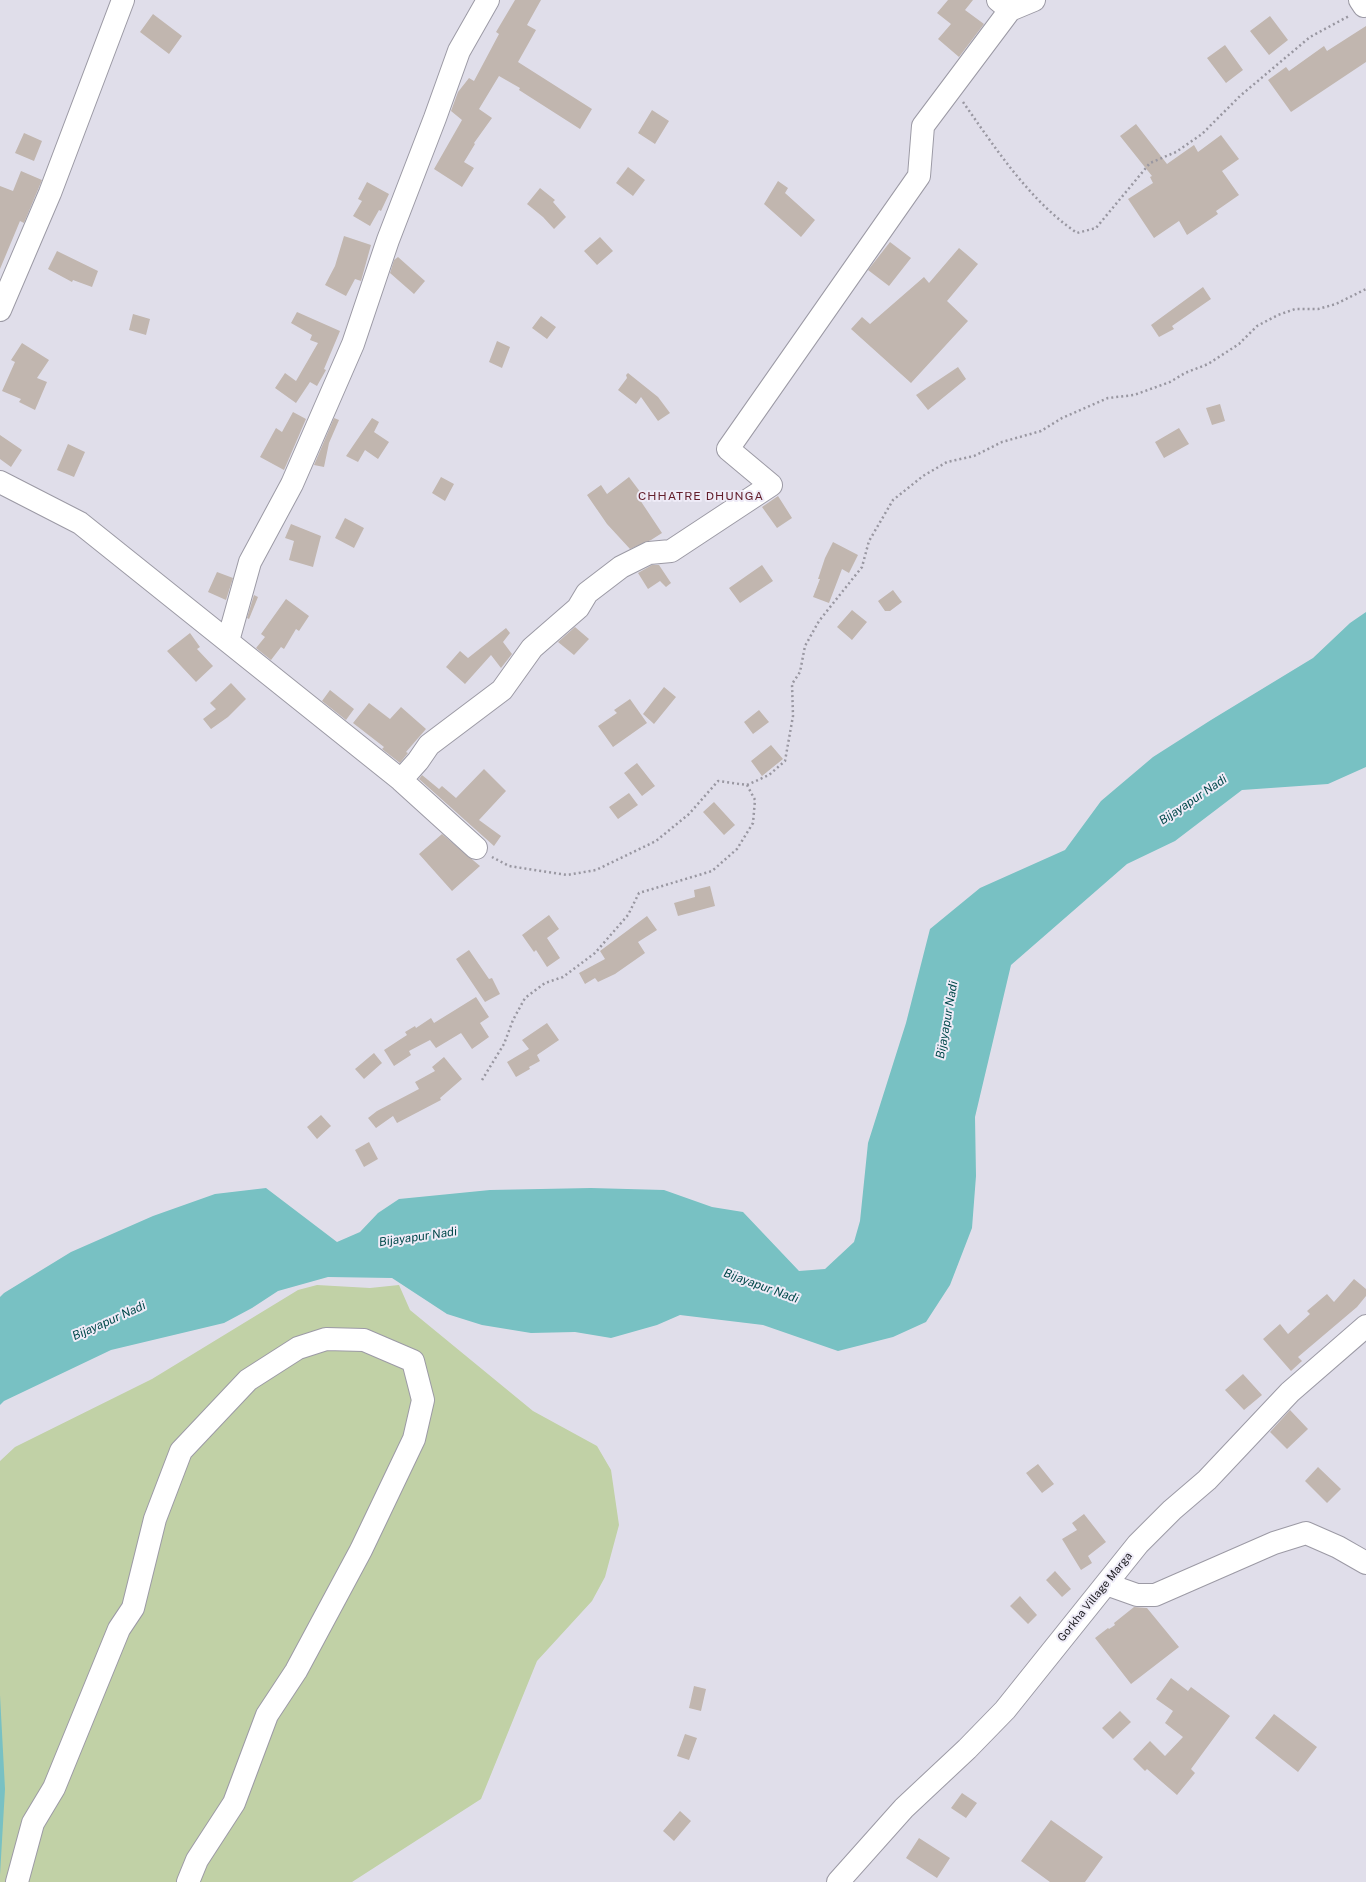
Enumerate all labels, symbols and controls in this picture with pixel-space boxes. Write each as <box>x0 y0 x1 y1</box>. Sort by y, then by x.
district label: CHHATRE DHUNGA <box>638 489 764 503</box>
water label: Bijayapur Nadi <box>1156 772 1230 828</box>
water label: Bijayapur Nadi <box>933 980 961 1060</box>
water label: Bijayapur Nadi <box>378 1224 458 1250</box>
water label: Bijayapur Nadi <box>722 1266 800 1306</box>
water label: Bijayapur Nadi <box>70 1298 148 1344</box>
street label: Gorkha Village Marga <box>1055 1550 1135 1644</box>

